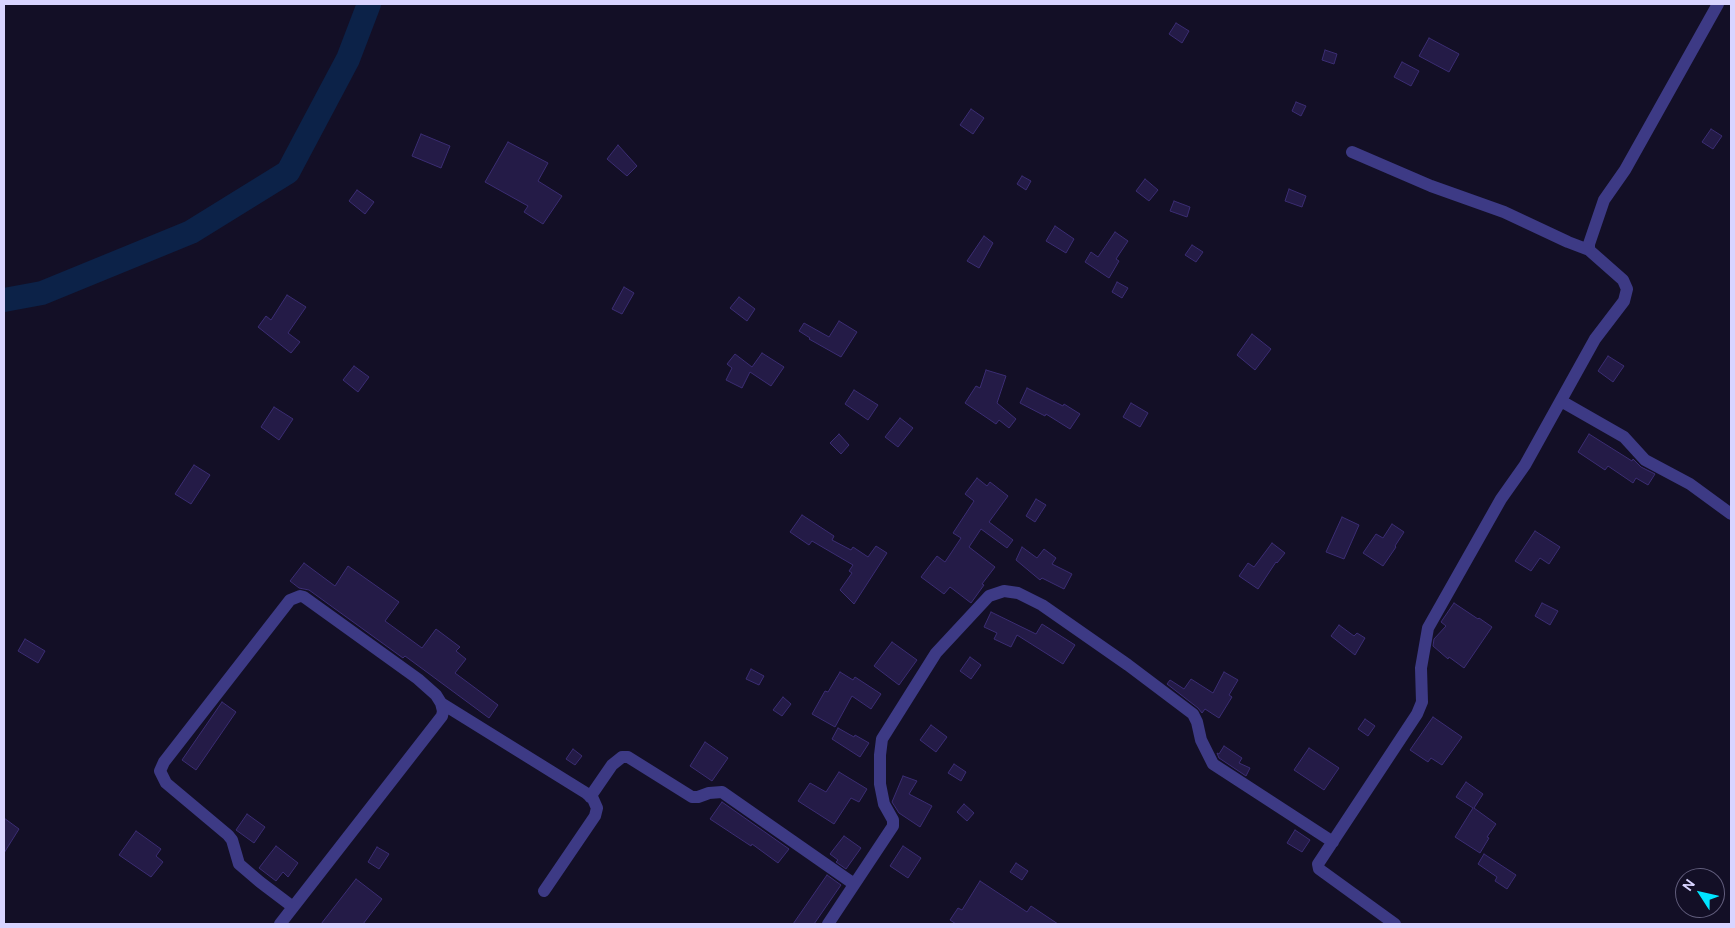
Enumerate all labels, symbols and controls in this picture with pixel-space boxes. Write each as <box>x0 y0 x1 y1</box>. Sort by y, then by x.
north arrow <box>1675 868 1725 918</box>
text: N <box>1678 876 1699 894</box>

